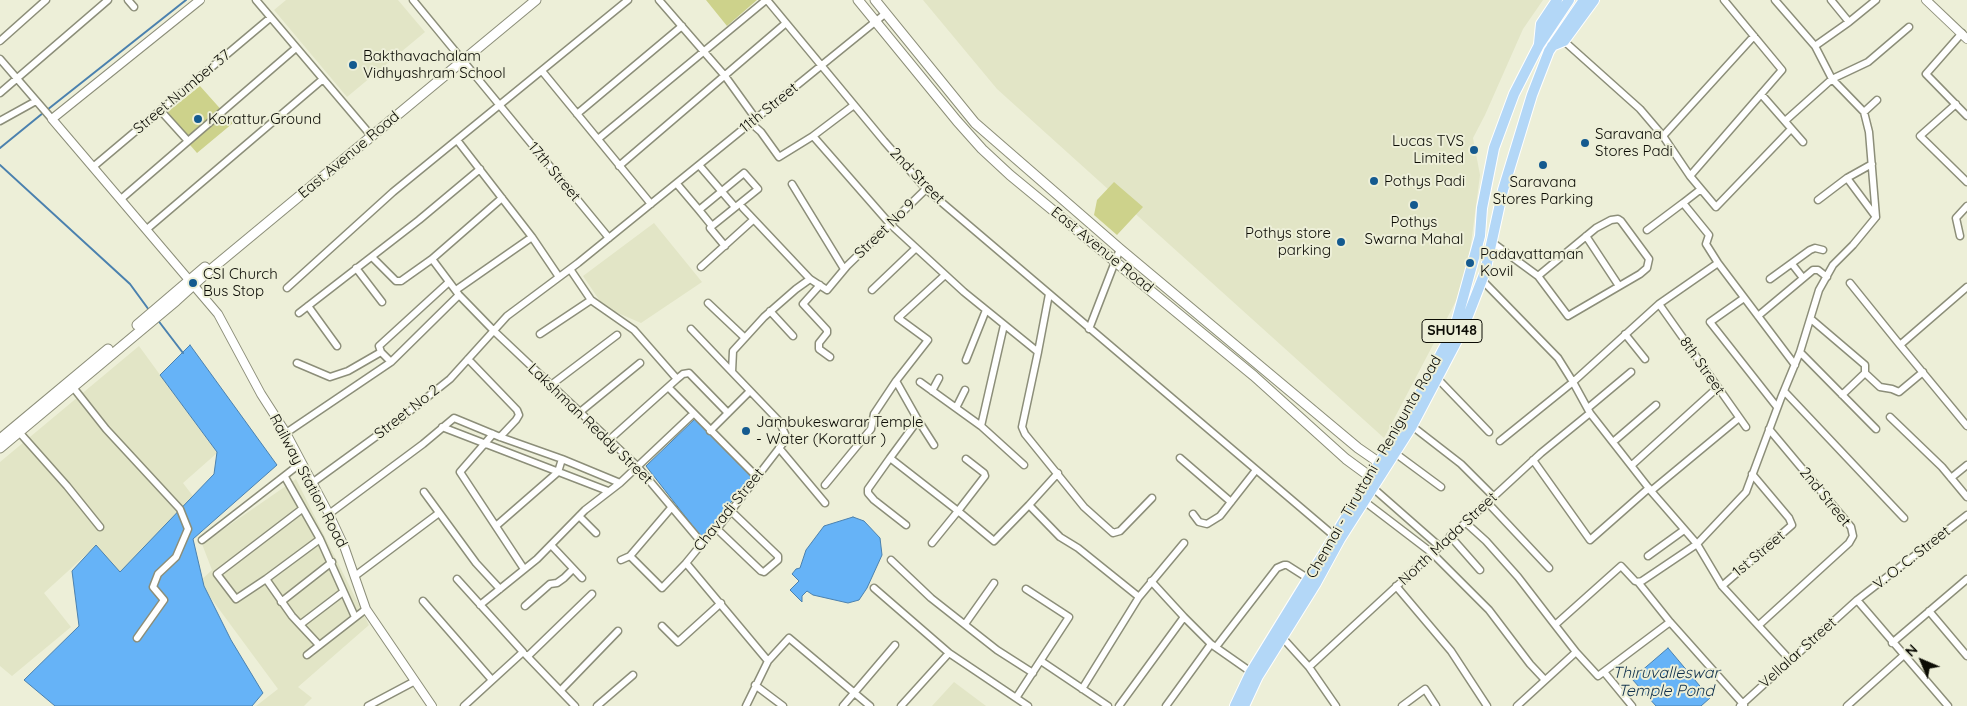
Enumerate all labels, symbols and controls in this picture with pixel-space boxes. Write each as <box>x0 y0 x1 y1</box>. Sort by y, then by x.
street label: Street Number 37 <box>130 46 234 138</box>
place label: Bakthavachalam Vidhyashram School <box>363 47 506 82</box>
marker: Bakthavachalam Vidhyashram School <box>347 59 359 71</box>
street label: 11th Street <box>736 79 802 137</box>
street label: East Avenue Road <box>295 107 403 203</box>
place label: Korattur Ground <box>208 110 321 128</box>
marker: Korattur Ground <box>192 113 204 125</box>
place label: Saravana Stores Padi <box>1595 125 1673 160</box>
place label: Lucas TVS Limited <box>1392 132 1464 167</box>
marker: Saravana Stores Padi <box>1579 137 1591 149</box>
street label: 17th Street <box>524 139 584 205</box>
street label: 2nd Street <box>886 144 948 208</box>
marker: Lucas TVS Limited <box>1468 144 1480 156</box>
marker: Saravana Stores Parking <box>1537 159 1549 171</box>
place label: Pothys Padi <box>1384 172 1465 190</box>
place label: Saravana Stores Parking <box>1493 173 1593 208</box>
marker: Pothys Padi <box>1368 175 1380 187</box>
street label: Street No 9 <box>851 196 919 262</box>
marker: Pothys Swarna Mahal <box>1408 199 1420 211</box>
street label: East Avenue Road <box>1047 203 1157 297</box>
place label: Pothys Swarna Mahal <box>1364 213 1464 248</box>
place label: Pothys store parking <box>1245 224 1331 259</box>
marker: Pothys store parking <box>1335 236 1347 248</box>
place label: Padavattaman Kovil <box>1480 245 1584 280</box>
marker: Padavattaman Kovil <box>1464 257 1476 269</box>
place label: CSI Church Bus Stop <box>203 265 278 300</box>
marker: CSI Church Bus Stop <box>187 277 199 289</box>
road number: SHU148 <box>1422 320 1482 342</box>
street label: 8th Street <box>1675 333 1729 399</box>
street label: Chennai - Tiruttani - Renigunta Road <box>1303 352 1445 582</box>
street label: Lakshman Reddy Street <box>524 360 656 488</box>
street label: Street No 2 <box>371 381 443 443</box>
street label: Railway Station Road <box>265 411 351 551</box>
place label: Jambukeswarar Temple - Water (Korattur ) <box>756 413 923 448</box>
marker: Jambukeswarar Temple - Water (Korattur ) <box>740 425 752 437</box>
street label: 2nd Street <box>1796 464 1854 530</box>
street label: Chavadi Street <box>690 465 768 555</box>
street label: North Mada Street <box>1395 489 1501 589</box>
street label: V. O. C. Street <box>1870 522 1954 594</box>
street label: 1st Street <box>1729 527 1789 581</box>
street label: Vellalar Street <box>1756 614 1840 692</box>
north arrow <box>1897 636 1947 686</box>
text: N <box>1901 640 1921 660</box>
water label: Thiruvalleswar Temple Pond <box>1612 663 1720 701</box>

